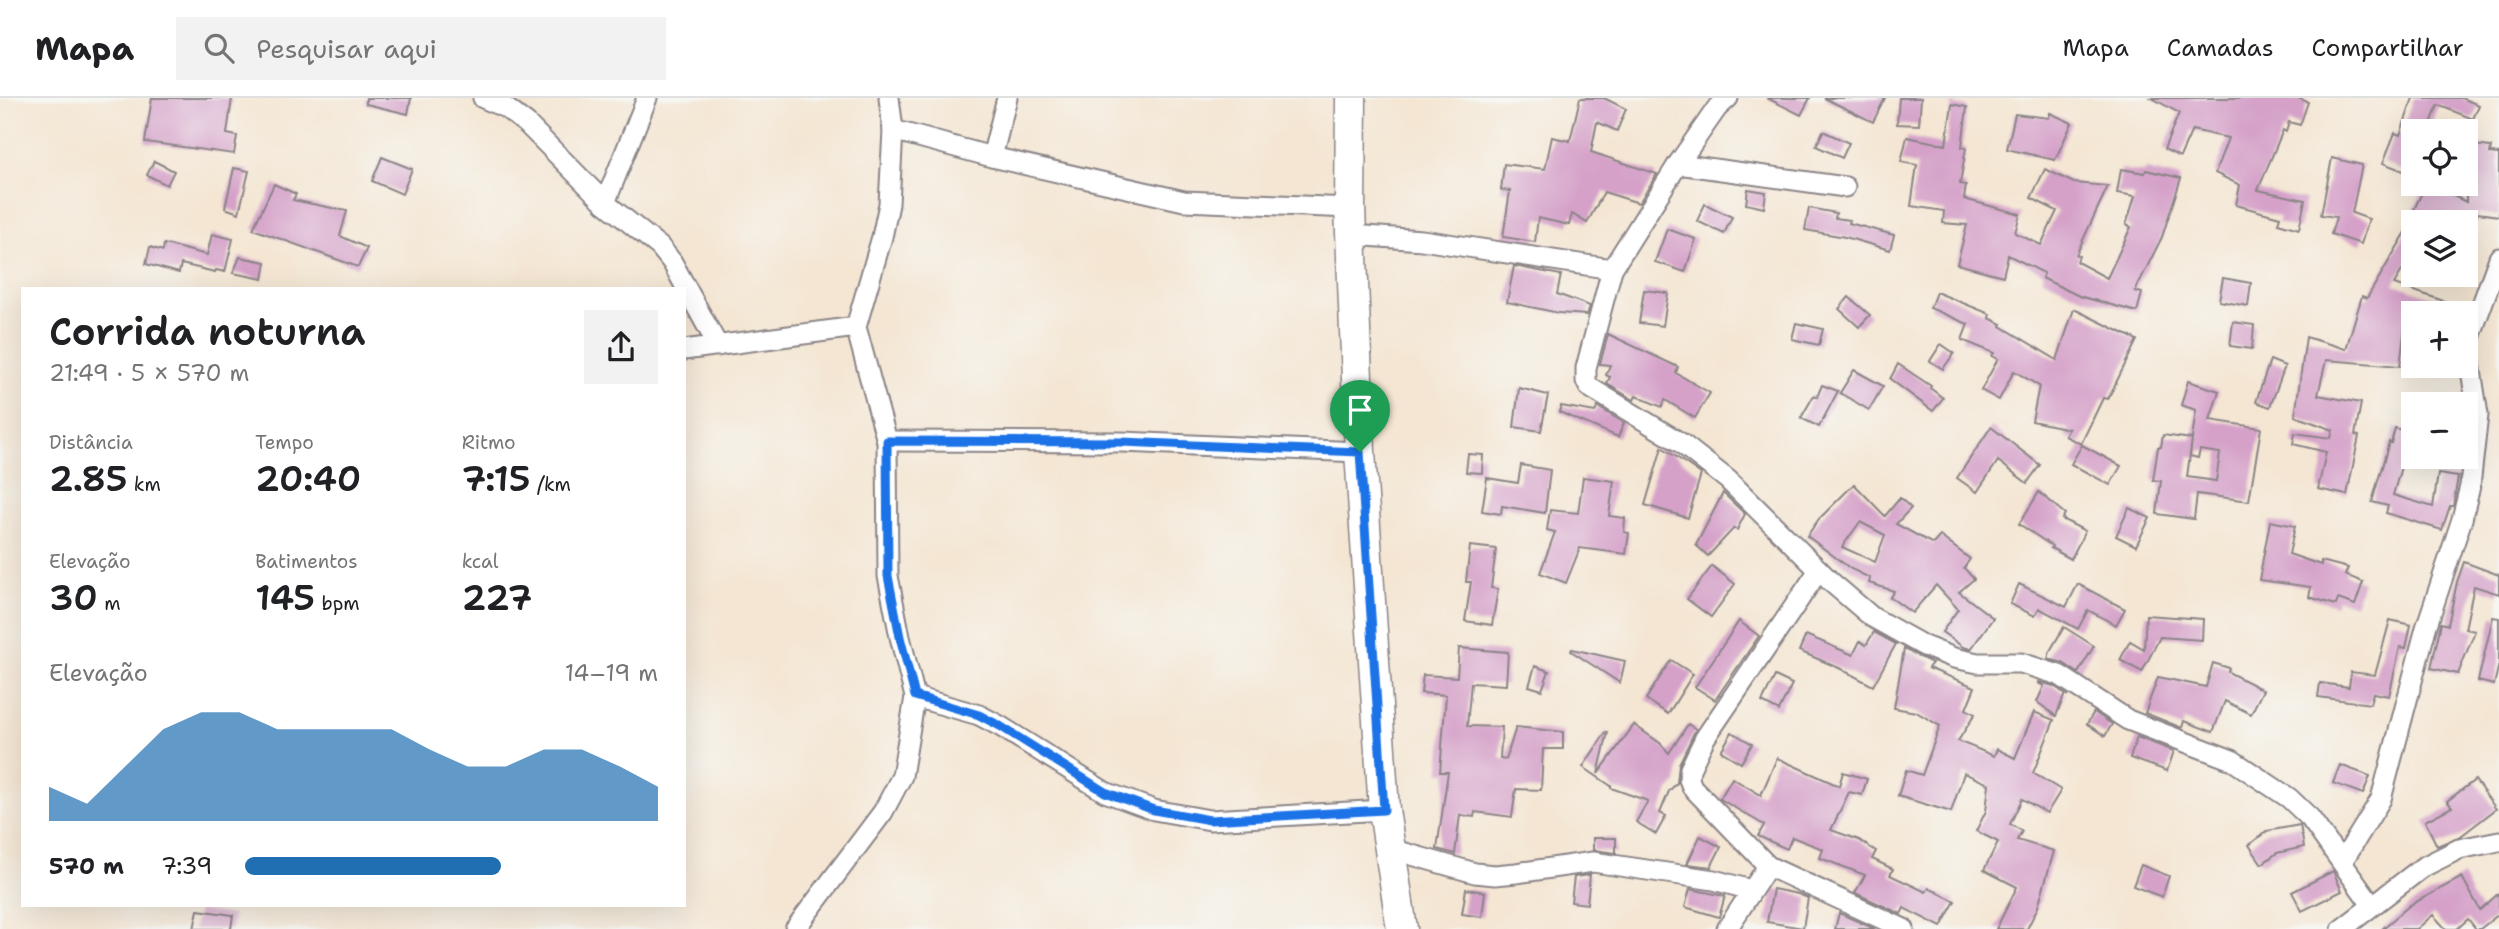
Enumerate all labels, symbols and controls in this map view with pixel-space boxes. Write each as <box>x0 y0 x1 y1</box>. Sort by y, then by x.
search box <box>176 17 666 80</box>
text: Mapa <box>35 26 134 71</box>
icon: search <box>200 29 238 67</box>
text: Pesquisar aqui <box>256 31 437 66</box>
text: Mapa <box>2062 32 2129 64</box>
text: Camadas <box>2167 32 2274 64</box>
text: Compartilhar <box>2312 32 2464 64</box>
map controls <box>2401 119 2478 469</box>
button: locate <box>2401 119 2478 196</box>
button: layers <box>2401 210 2478 287</box>
button: + <box>2401 301 2478 378</box>
text: Corrida noturna <box>49 306 365 357</box>
button: share <box>584 310 658 384</box>
text: 21:49 · 5 × 570 m <box>49 358 249 388</box>
pin <box>1330 380 1390 452</box>
icon: arrive <box>1341 391 1379 429</box>
button: − <box>2401 392 2478 469</box>
text: Distância <box>49 430 133 455</box>
text: Tempo <box>255 430 314 455</box>
text: Ritmo <box>462 430 516 455</box>
text: 2.85 <box>49 455 127 502</box>
text: 20:40 <box>255 455 361 502</box>
text: 7:15 <box>462 455 530 502</box>
text: km <box>127 472 161 497</box>
text: /km <box>530 472 571 497</box>
text: Elevação <box>49 549 130 574</box>
text: Batimentos <box>255 549 358 574</box>
text: kcal <box>462 549 499 574</box>
text: 30 <box>49 574 98 621</box>
text: 145 <box>255 574 315 621</box>
text: 227 <box>462 574 532 621</box>
text: m <box>98 591 121 616</box>
text: bpm <box>315 591 360 616</box>
text: Elevação <box>49 658 148 688</box>
text: 14–19 m <box>565 658 658 688</box>
text: 570 m <box>49 851 124 881</box>
text: 7:39 <box>161 851 212 881</box>

